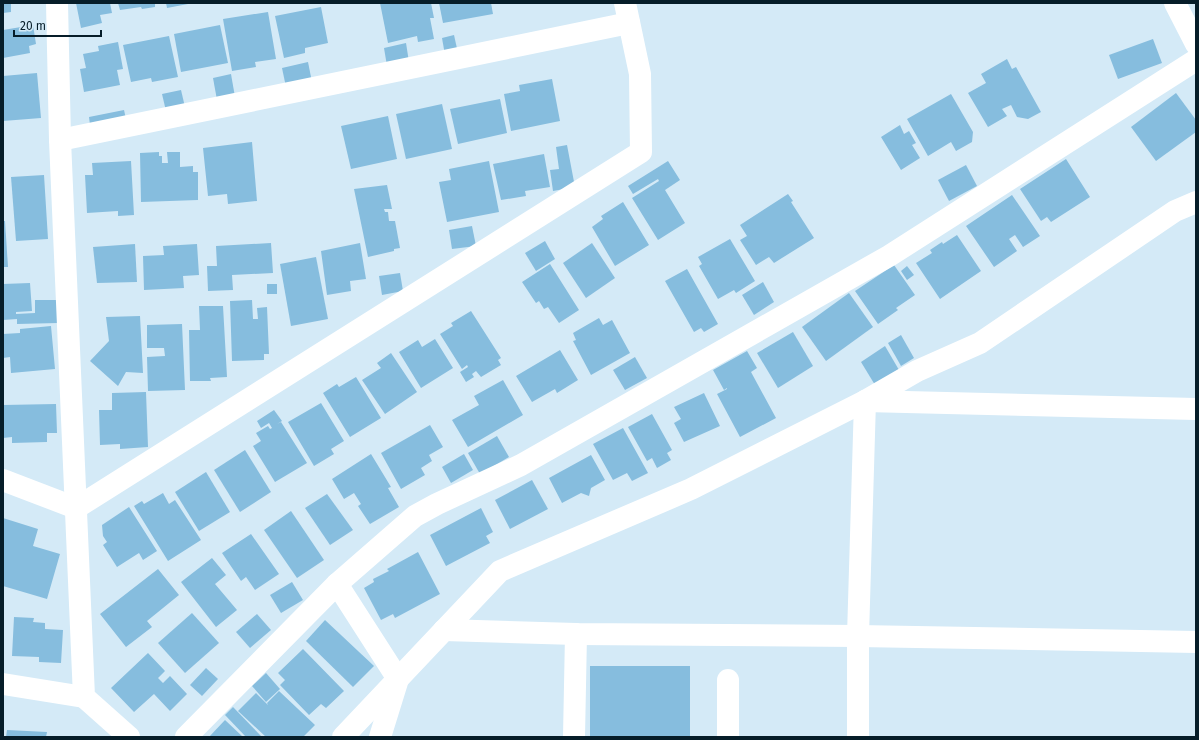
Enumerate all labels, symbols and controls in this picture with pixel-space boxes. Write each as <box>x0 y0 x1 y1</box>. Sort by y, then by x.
scale bar <box>14 12 101 38</box>
text: 20 m <box>20 19 46 33</box>

